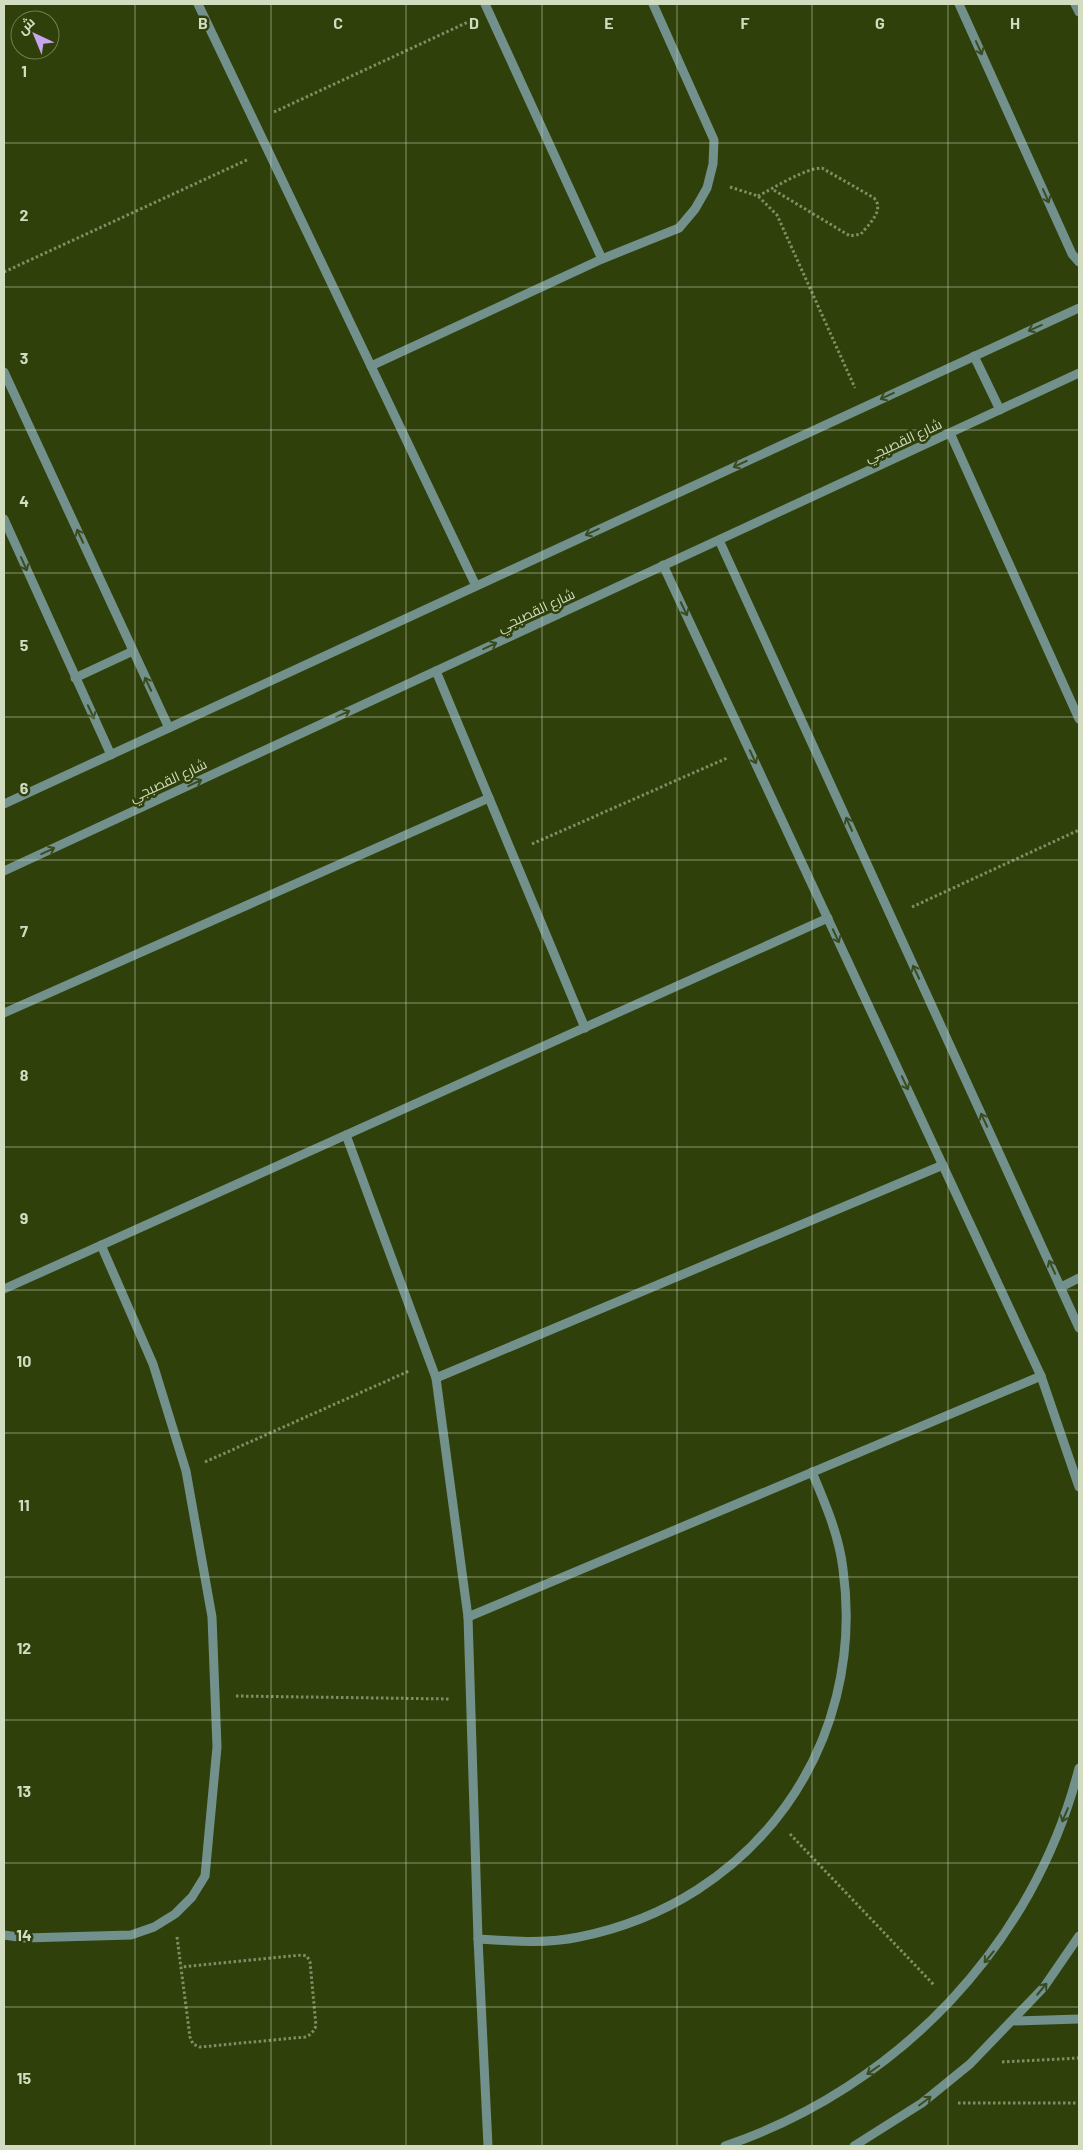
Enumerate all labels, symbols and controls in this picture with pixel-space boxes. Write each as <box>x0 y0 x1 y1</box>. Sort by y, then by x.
north arrow <box>10 10 60 60</box>
text: ش <box>13 13 39 38</box>
text: B <box>198 13 208 32</box>
text: C <box>333 13 343 32</box>
text: D <box>469 13 479 32</box>
text: E <box>604 13 614 32</box>
text: F <box>741 13 750 32</box>
text: G <box>875 13 885 32</box>
text: H <box>1010 13 1020 32</box>
one-way arrow <box>974 40 984 55</box>
text: 1 <box>21 61 27 80</box>
one-way arrow <box>1042 188 1051 203</box>
text: 2 <box>20 205 29 224</box>
one-way arrow <box>1028 323 1043 333</box>
text: 3 <box>20 348 28 367</box>
one-way arrow <box>880 391 895 401</box>
street label: شارع القصبجي <box>862 415 946 469</box>
one-way arrow <box>733 460 748 469</box>
text: 4 <box>19 491 29 510</box>
one-way arrow <box>585 528 600 537</box>
one-way arrow <box>75 529 84 544</box>
one-way arrow <box>19 556 29 571</box>
street label: شارع القصبجي <box>495 585 579 639</box>
one-way arrow <box>679 602 689 617</box>
text: 5 <box>20 635 29 654</box>
one-way arrow <box>482 641 497 650</box>
one-way arrow <box>143 677 152 692</box>
one-way arrow <box>86 704 96 719</box>
one-way arrow <box>335 709 350 719</box>
one-way arrow <box>748 749 758 764</box>
street label: شارع القصبجي <box>127 755 211 809</box>
one-way arrow <box>187 777 202 787</box>
text: 6 <box>20 778 29 797</box>
one-way arrow <box>843 817 853 832</box>
one-way arrow <box>40 846 55 855</box>
text: 7 <box>20 921 28 940</box>
one-way arrow <box>832 928 841 943</box>
one-way arrow <box>911 965 921 980</box>
text: 8 <box>20 1065 29 1084</box>
one-way arrow <box>901 1075 910 1090</box>
one-way arrow <box>979 1113 988 1128</box>
text: 9 <box>20 1208 28 1227</box>
one-way arrow <box>1047 1260 1056 1275</box>
text: 10 <box>17 1351 31 1370</box>
text: 11 <box>18 1495 30 1514</box>
text: 12 <box>17 1638 31 1657</box>
text: 13 <box>17 1781 31 1800</box>
one-way arrow <box>1060 1807 1070 1822</box>
text: 14 <box>16 1925 32 1944</box>
one-way arrow <box>983 1950 994 1963</box>
one-way arrow <box>1036 1983 1047 1996</box>
one-way arrow <box>866 2065 880 2075</box>
text: 15 <box>17 2068 32 2087</box>
one-way arrow <box>918 2096 932 2106</box>

